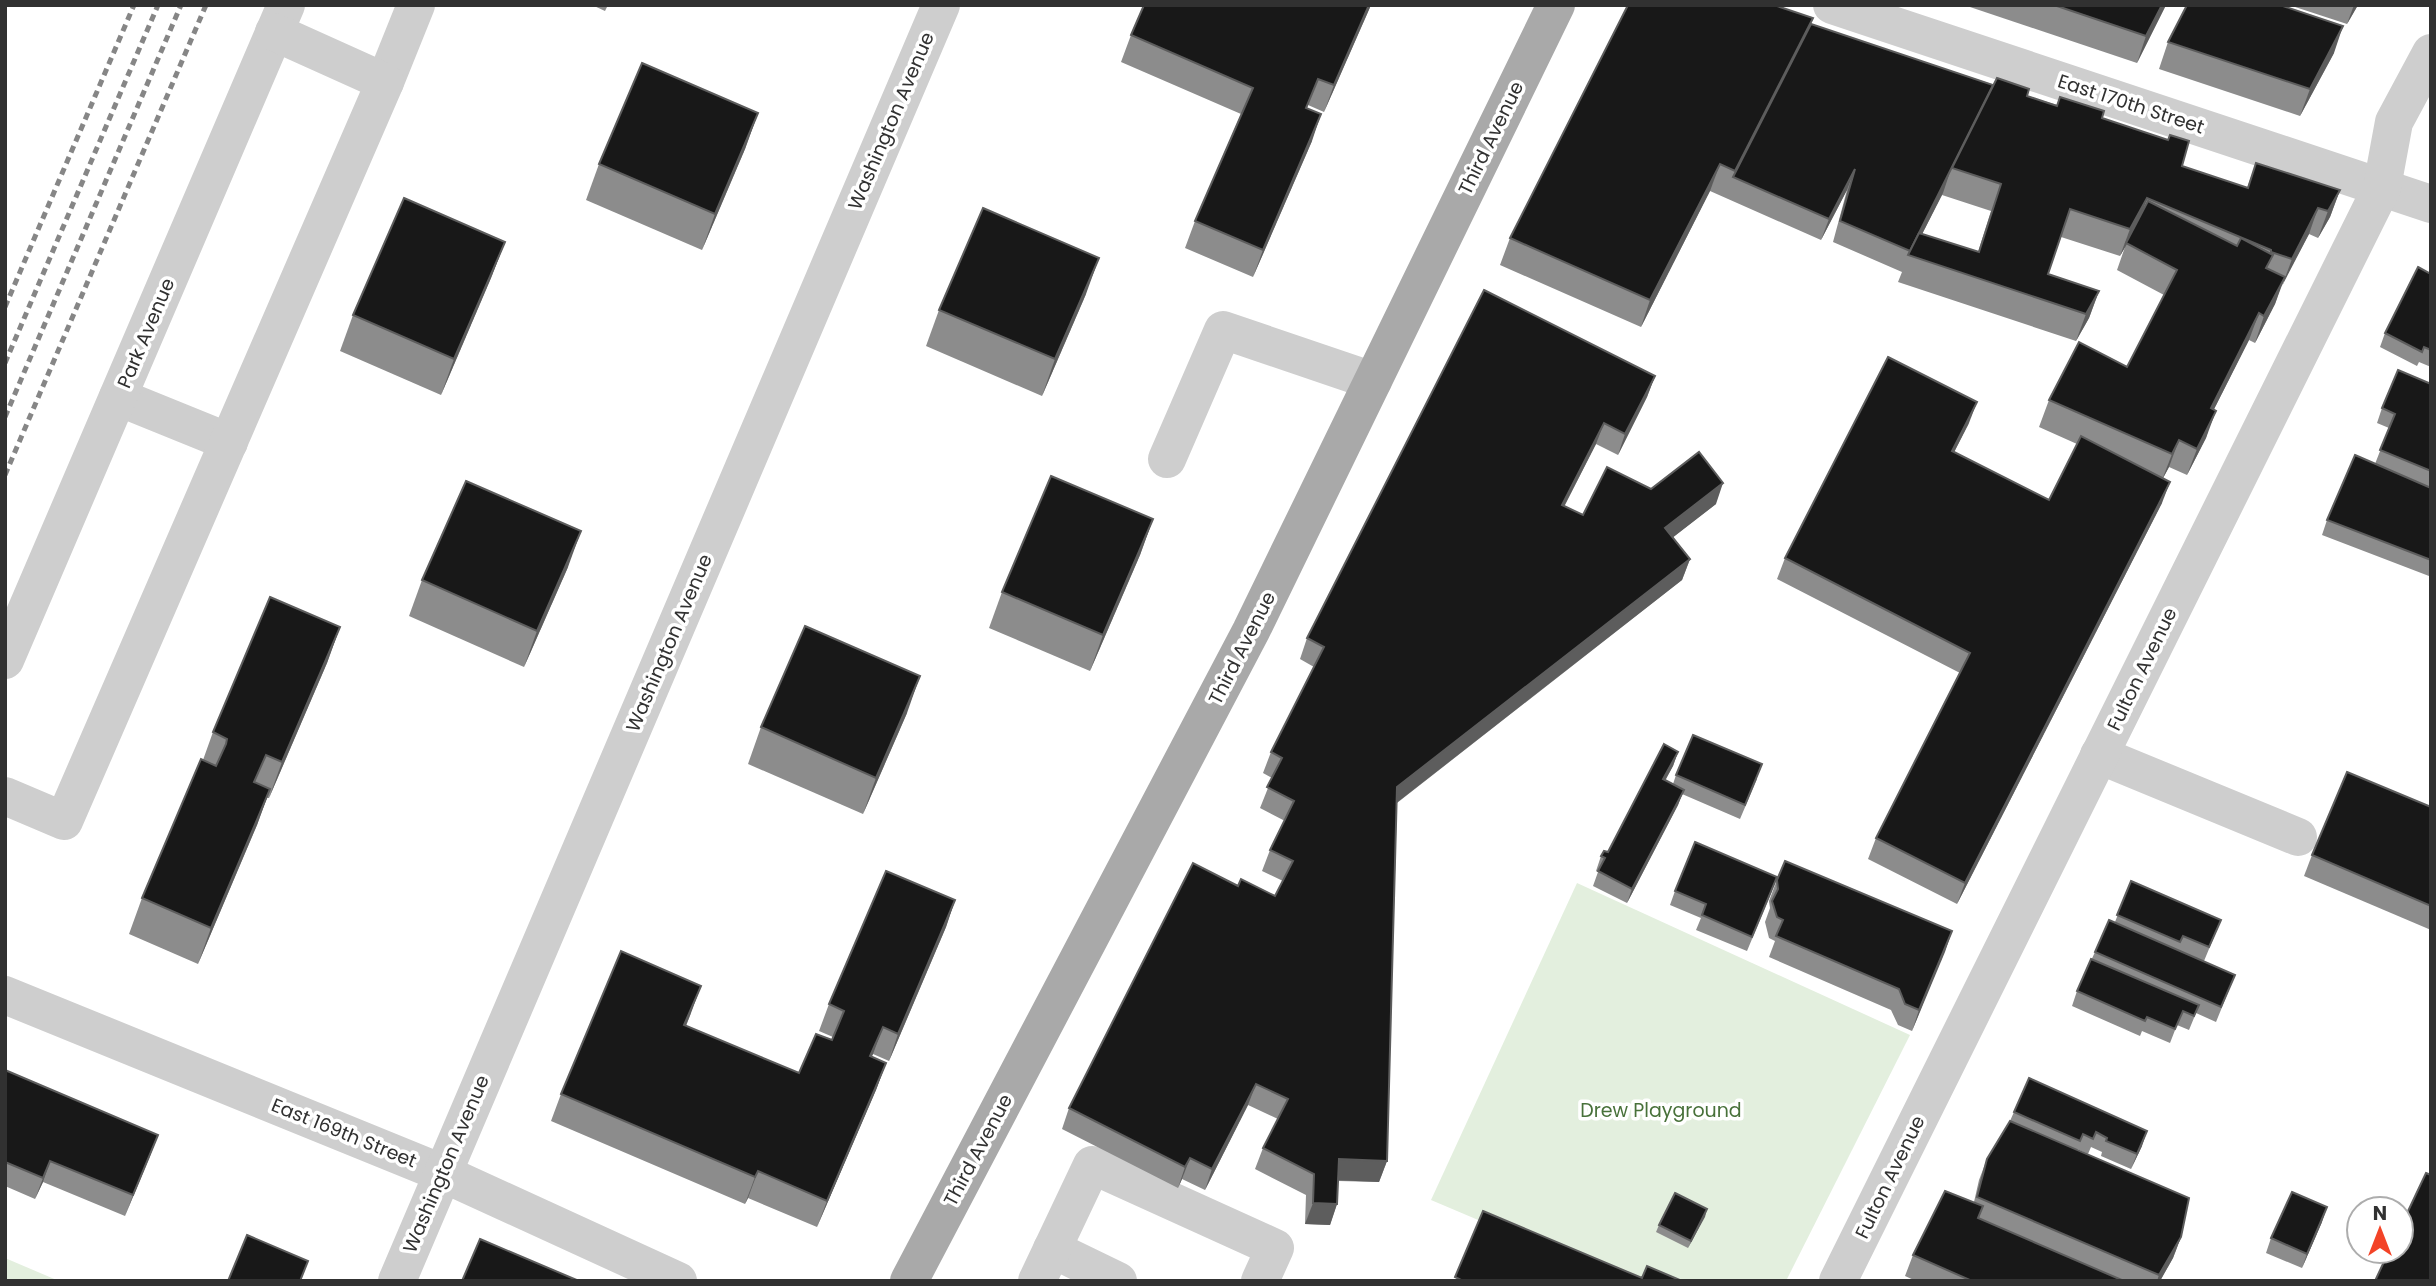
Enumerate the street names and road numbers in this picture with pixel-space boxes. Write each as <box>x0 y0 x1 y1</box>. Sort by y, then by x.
street label: Washington Avenue <box>841 28 941 214</box>
street label: East 170th Street <box>2054 68 2208 140</box>
street label: Third Avenue <box>1452 77 1530 199</box>
street label: Park Avenue <box>111 274 181 392</box>
street label: Washington Avenue <box>619 550 719 736</box>
street label: Third Avenue <box>1202 587 1282 709</box>
street label: Fulton Avenue <box>2100 603 2184 735</box>
street label: Washington Avenue <box>396 1071 496 1257</box>
street label: Third Avenue <box>937 1089 1019 1211</box>
street label: East 169th Street <box>267 1092 421 1174</box>
street label: Fulton Avenue <box>1848 1111 1932 1243</box>

